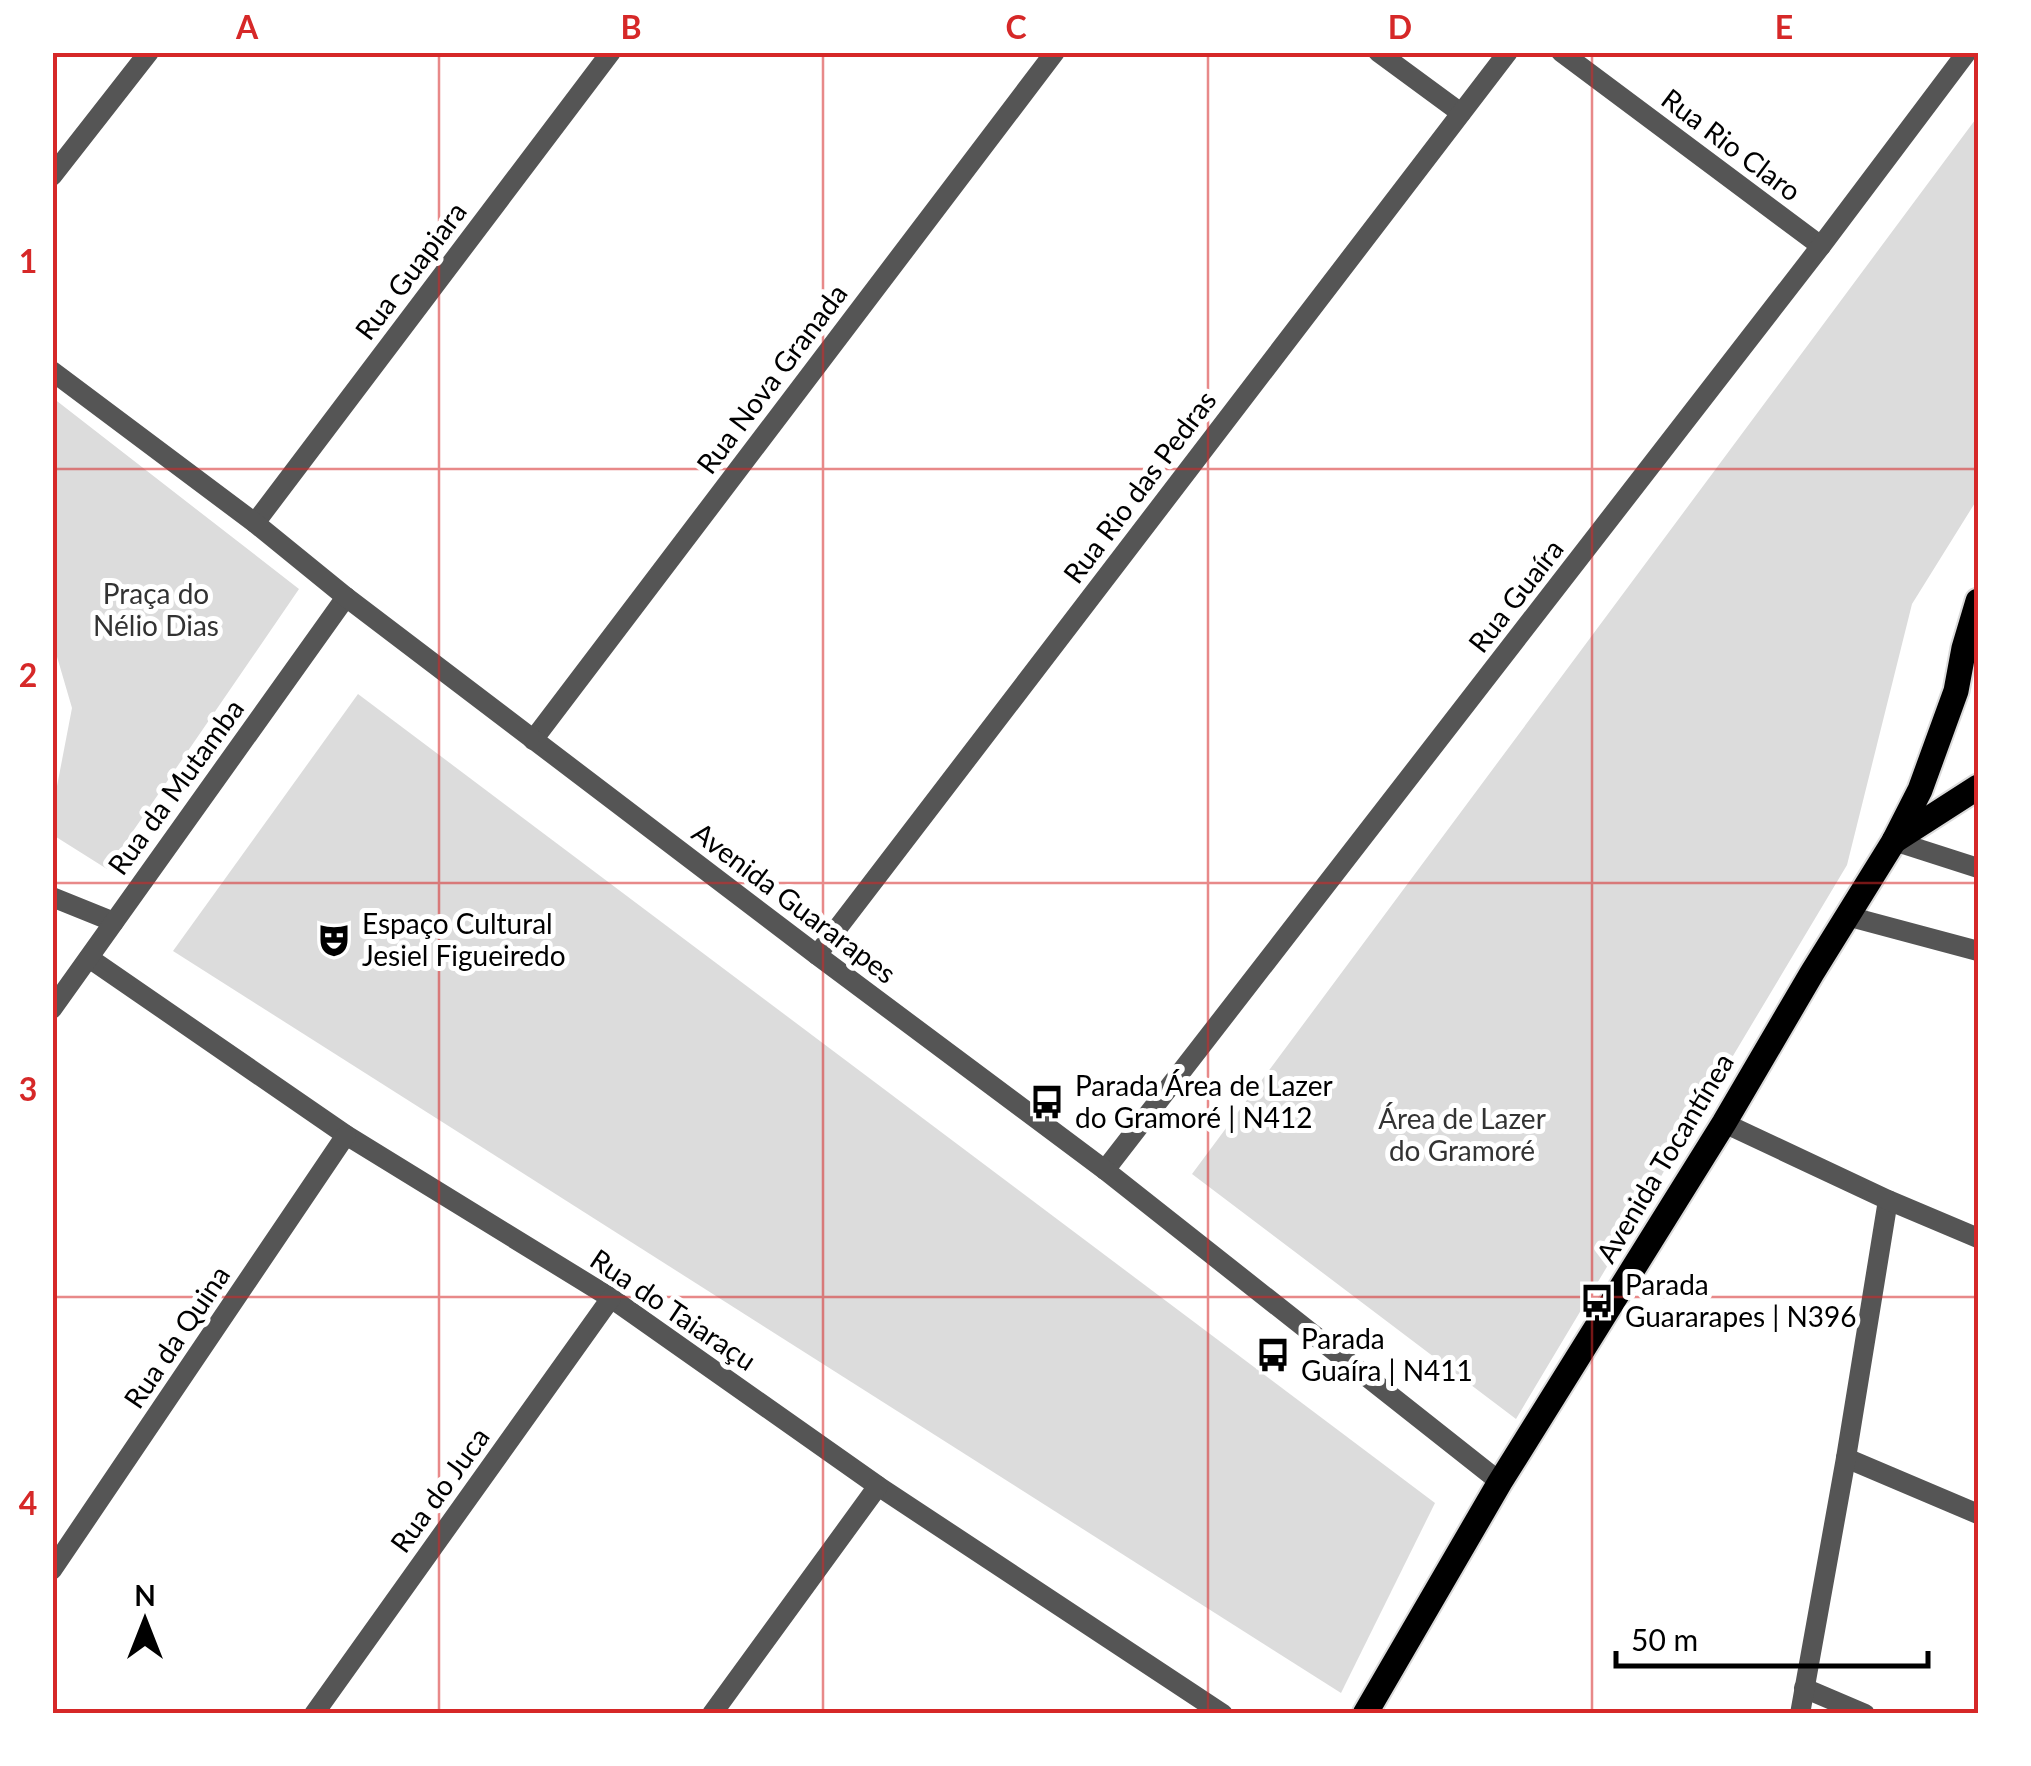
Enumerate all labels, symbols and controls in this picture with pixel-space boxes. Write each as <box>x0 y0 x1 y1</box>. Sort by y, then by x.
text: A <box>235 7 259 46</box>
text: B <box>620 7 642 46</box>
text: C <box>1005 7 1027 46</box>
text: D <box>1388 7 1412 46</box>
text: E <box>1775 7 1793 46</box>
street label: Rua Rio Claro <box>1655 81 1808 208</box>
street label: Rua Guapiara <box>347 195 473 346</box>
text: 1 <box>19 241 37 280</box>
street label: Rua Nova Granada <box>689 277 854 480</box>
street label: Rua Rio das Pedras <box>1056 383 1223 589</box>
street label: Rua Guaíra <box>1461 532 1570 659</box>
park label: Praça do Nélio Dias <box>93 576 219 642</box>
text: 2 <box>19 655 37 694</box>
street label: Rua da Mutamba <box>100 692 250 881</box>
street label: Avenida Guararapes <box>686 815 903 990</box>
place label: Espaço Cultural Jesiel Figueiredo <box>362 906 566 972</box>
theatre icon: Espaço Cultural Jesiel Figueiredo <box>315 921 353 959</box>
street label: Avenida Tocantínea <box>1588 1047 1740 1268</box>
place label: Parada Área de Lazer do Gramoré | N412 <box>1075 1068 1333 1134</box>
text: 3 <box>19 1069 37 1108</box>
bus stop icon: Parada Área de Lazer do Gramoré | N412 <box>1028 1083 1066 1121</box>
park label: Área de Lazer do Gramoré <box>1378 1101 1546 1167</box>
street label: Rua do Taiaraçu <box>584 1241 763 1377</box>
street label: Rua da Quina <box>116 1259 236 1414</box>
place label: Parada Guararapes | N396 <box>1625 1267 1857 1333</box>
bus stop icon: Parada Guararapes | N396 <box>1578 1282 1616 1320</box>
place label: Parada Guaíra | N411 <box>1301 1321 1473 1387</box>
bus stop icon: Parada Guaíra | N411 <box>1254 1336 1292 1374</box>
street label: Rua do Juca <box>383 1420 496 1558</box>
text: 4 <box>19 1483 37 1522</box>
north arrow <box>95 1571 195 1671</box>
text: N <box>134 1578 156 1612</box>
scale bar <box>1616 1606 1928 1668</box>
text: 50 m <box>1631 1621 1698 1657</box>

